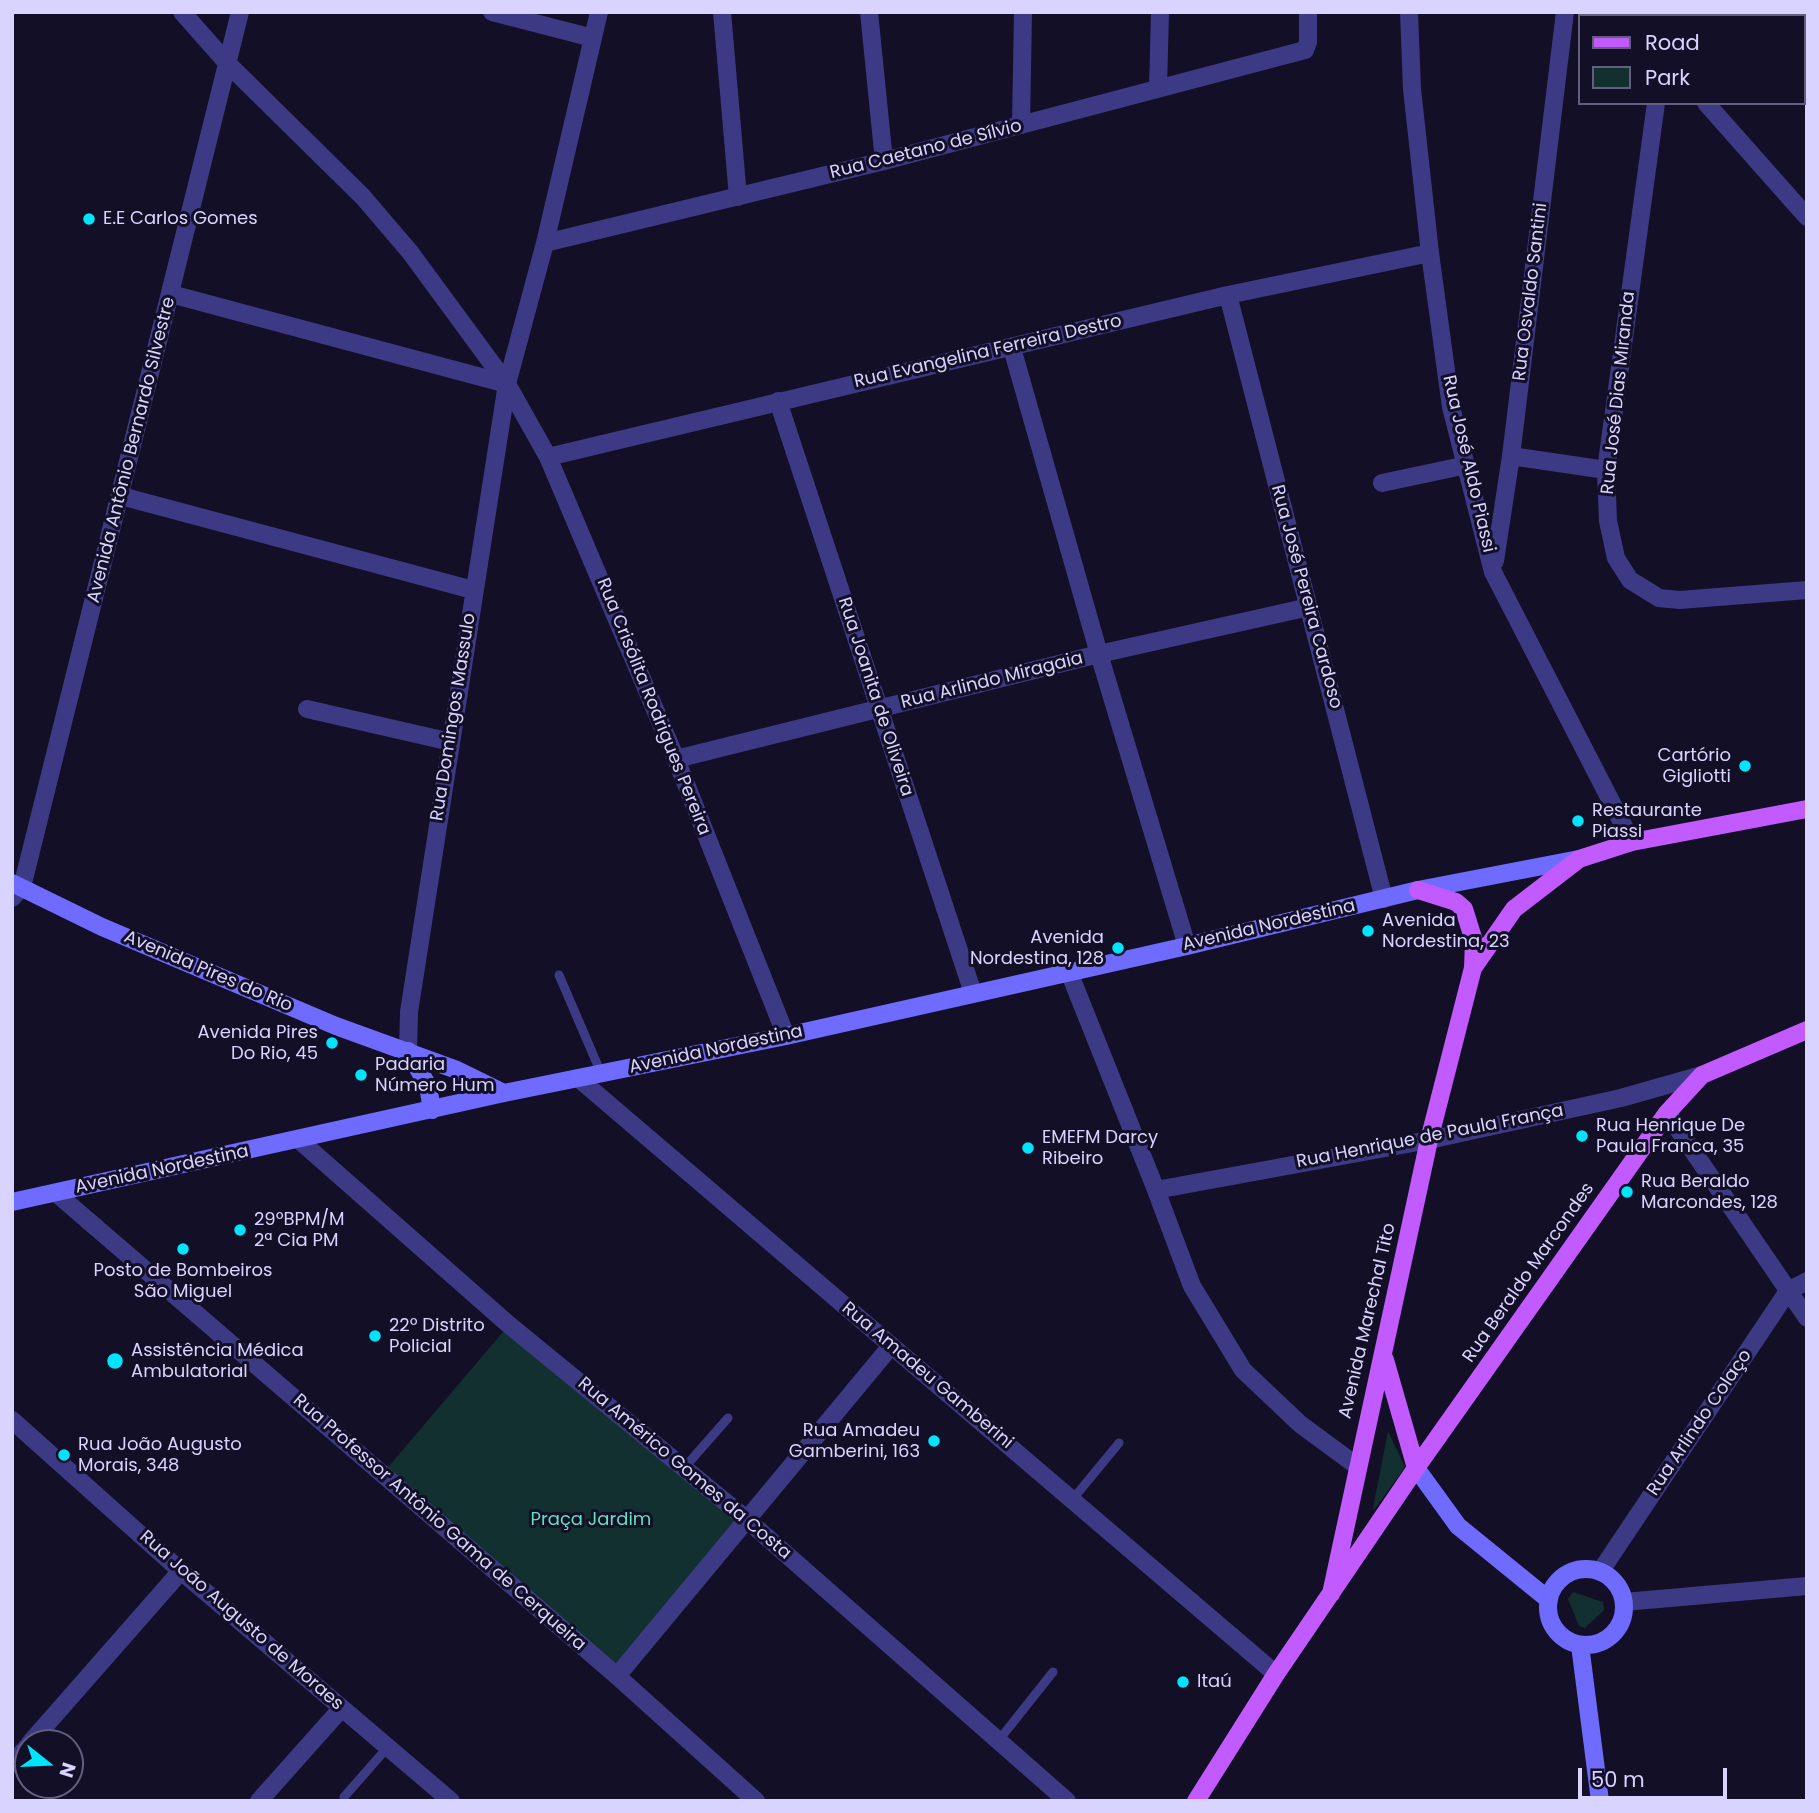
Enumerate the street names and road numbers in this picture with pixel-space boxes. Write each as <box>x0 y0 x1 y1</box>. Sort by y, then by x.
street label: Rua Caetano de Sílvio <box>828 116 1024 184</box>
street label: Rua Osvaldo Santini <box>1509 202 1553 382</box>
street label: Rua José Dias Miranda <box>1598 290 1640 496</box>
street label: Avenida Antônio Bernardo Silvestre <box>83 295 181 605</box>
street label: Rua Evangelina Ferreira Destro <box>852 311 1124 393</box>
street label: Rua José Aldo Piassi <box>1437 373 1499 555</box>
street label: Rua José Pereira Cardoso <box>1266 483 1346 711</box>
street label: Rua Crisólita Rodrigues Pereira <box>591 575 715 839</box>
street label: Rua Joanita de Oliveira <box>833 595 917 799</box>
street label: Rua Domingos Massulo <box>427 612 481 822</box>
street label: Rua Arlindo Miragaia <box>899 648 1085 714</box>
street label: Avenida Nordestina <box>1180 896 1358 956</box>
street label: Avenida Pires do Rio <box>121 927 295 1017</box>
street label: Avenida Nordestina <box>627 1021 805 1079</box>
street label: Rua Henrique de Paula França <box>1295 1100 1565 1174</box>
street label: Avenida Nordestina <box>73 1141 251 1199</box>
street label: Rua Beraldo Marcondes <box>1459 1179 1599 1367</box>
street label: Avenida Marechal Tito <box>1335 1221 1401 1421</box>
street label: Rua Amadeu Gamberini <box>837 1298 1017 1454</box>
street label: Rua Arlindo Colaço <box>1643 1346 1757 1500</box>
street label: Rua Américo Gomes da Costa <box>573 1373 795 1565</box>
street label: Rua Professor Antônio Gama de Cerqueira <box>288 1390 590 1656</box>
street label: Rua João Augusto de Moraes <box>135 1527 347 1715</box>

